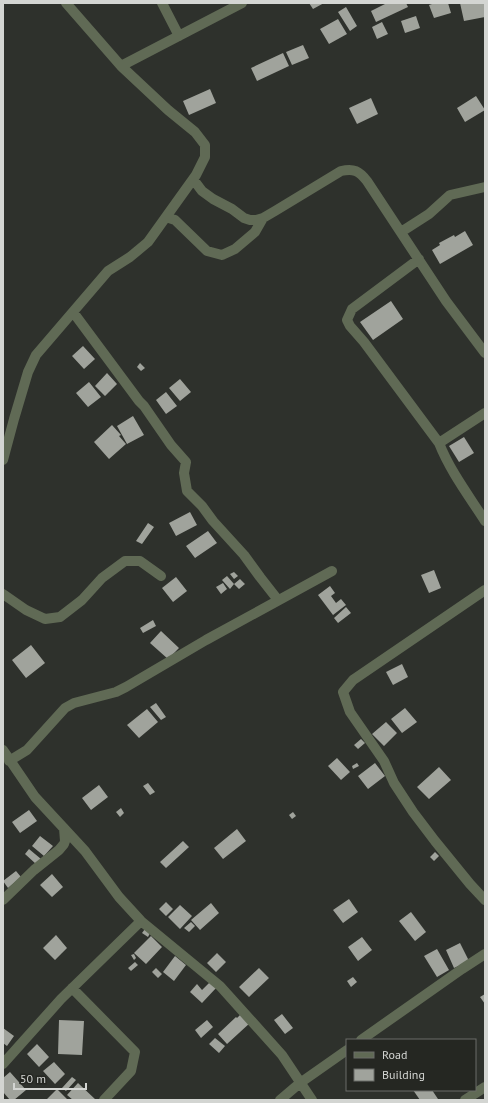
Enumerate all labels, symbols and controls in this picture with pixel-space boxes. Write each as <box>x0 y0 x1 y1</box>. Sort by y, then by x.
legend <box>346 1039 476 1091</box>
text: Road <box>382 1047 407 1062</box>
scale bar <box>14 1065 86 1091</box>
text: Building <box>382 1067 425 1082</box>
text: 50 m <box>20 1071 46 1086</box>

